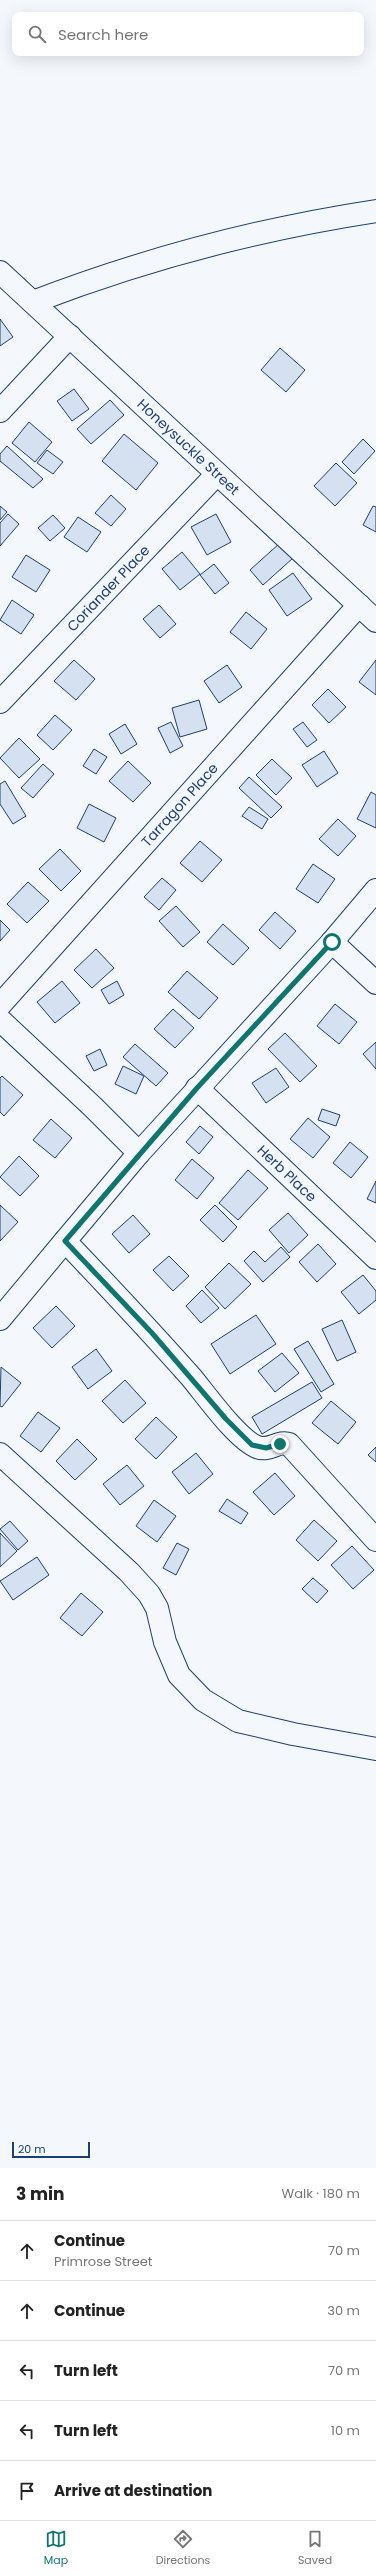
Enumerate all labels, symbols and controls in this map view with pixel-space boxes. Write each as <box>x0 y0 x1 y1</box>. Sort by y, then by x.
search box <box>12 12 364 56</box>
icon: search <box>26 23 48 45</box>
text: Search here <box>58 24 148 45</box>
street label: Honeysuckle Street <box>133 394 244 499</box>
street label: Coriander Place <box>62 540 154 636</box>
street label: Tarragon Place <box>137 758 223 851</box>
route start <box>323 933 341 951</box>
street label: Herb Place <box>253 1140 321 1207</box>
route end <box>271 1435 289 1453</box>
scale bar <box>12 2140 90 2159</box>
text: 20 m <box>18 2141 46 2157</box>
text: 3 min <box>16 2182 64 2206</box>
text: Walk · 180 m <box>282 2184 360 2203</box>
text: Continue <box>54 2230 125 2251</box>
icon: ahead <box>16 2240 38 2262</box>
text: 70 m <box>328 2241 360 2260</box>
text: Primrose Street <box>54 2252 153 2271</box>
icon: ahead <box>16 2300 38 2322</box>
text: Continue <box>54 2300 125 2321</box>
text: 30 m <box>327 2301 360 2320</box>
icon: left <box>16 2360 38 2382</box>
text: Turn left <box>54 2360 118 2381</box>
text: 70 m <box>328 2361 360 2380</box>
icon: left <box>16 2420 38 2442</box>
text: Turn left <box>54 2420 118 2441</box>
text: 10 m <box>331 2421 360 2440</box>
icon: arrive <box>16 2480 38 2502</box>
text: Arrive at destination <box>54 2480 212 2501</box>
tab: Map <box>44 2528 68 2569</box>
tab: Directions <box>156 2528 210 2569</box>
tab: Saved <box>298 2528 332 2569</box>

